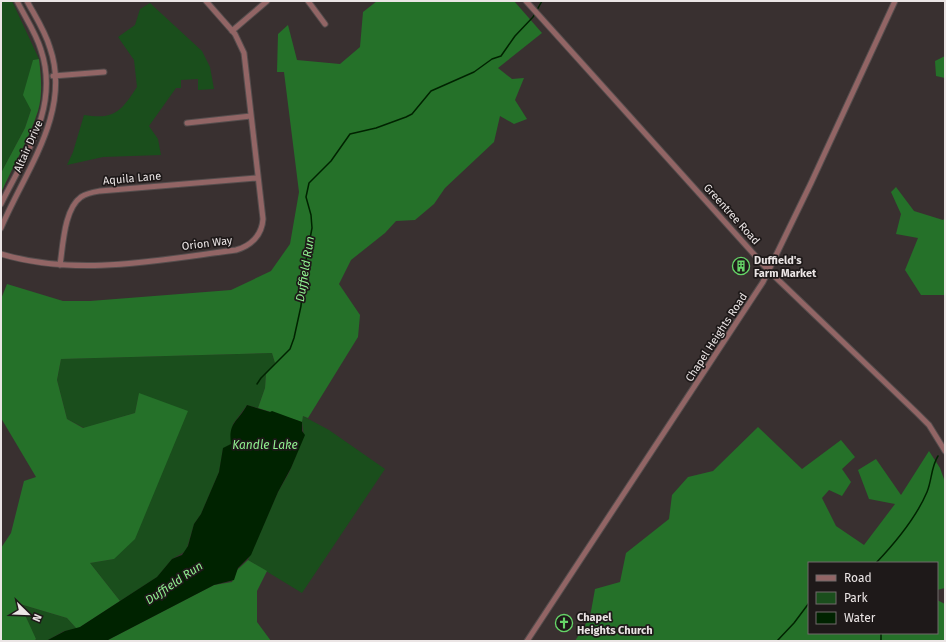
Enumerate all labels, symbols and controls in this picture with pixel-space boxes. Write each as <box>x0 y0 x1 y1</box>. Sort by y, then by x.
street label: Altair Drive <box>11 118 46 174</box>
street label: Aquila Lane <box>102 169 162 188</box>
street label: Greentree Road <box>701 181 762 247</box>
street label: Orion Way <box>181 234 234 253</box>
water label: Duffield Run <box>293 235 317 303</box>
place label: Duffield's Farm Market <box>754 254 817 280</box>
building icon: Duffield's Farm Market <box>731 256 751 276</box>
street label: Chapel Heights Road <box>683 290 750 384</box>
water label: Kandle Lake <box>232 438 298 452</box>
water label: Duffield Run <box>143 559 205 607</box>
legend <box>808 562 938 634</box>
text: Road <box>844 571 872 585</box>
text: Park <box>844 591 868 605</box>
north arrow <box>8 594 48 634</box>
place label: Chapel Heights Church <box>577 611 653 637</box>
text: Water <box>844 611 876 625</box>
text: N <box>29 612 44 624</box>
church icon: Chapel Heights Church <box>554 613 574 633</box>

